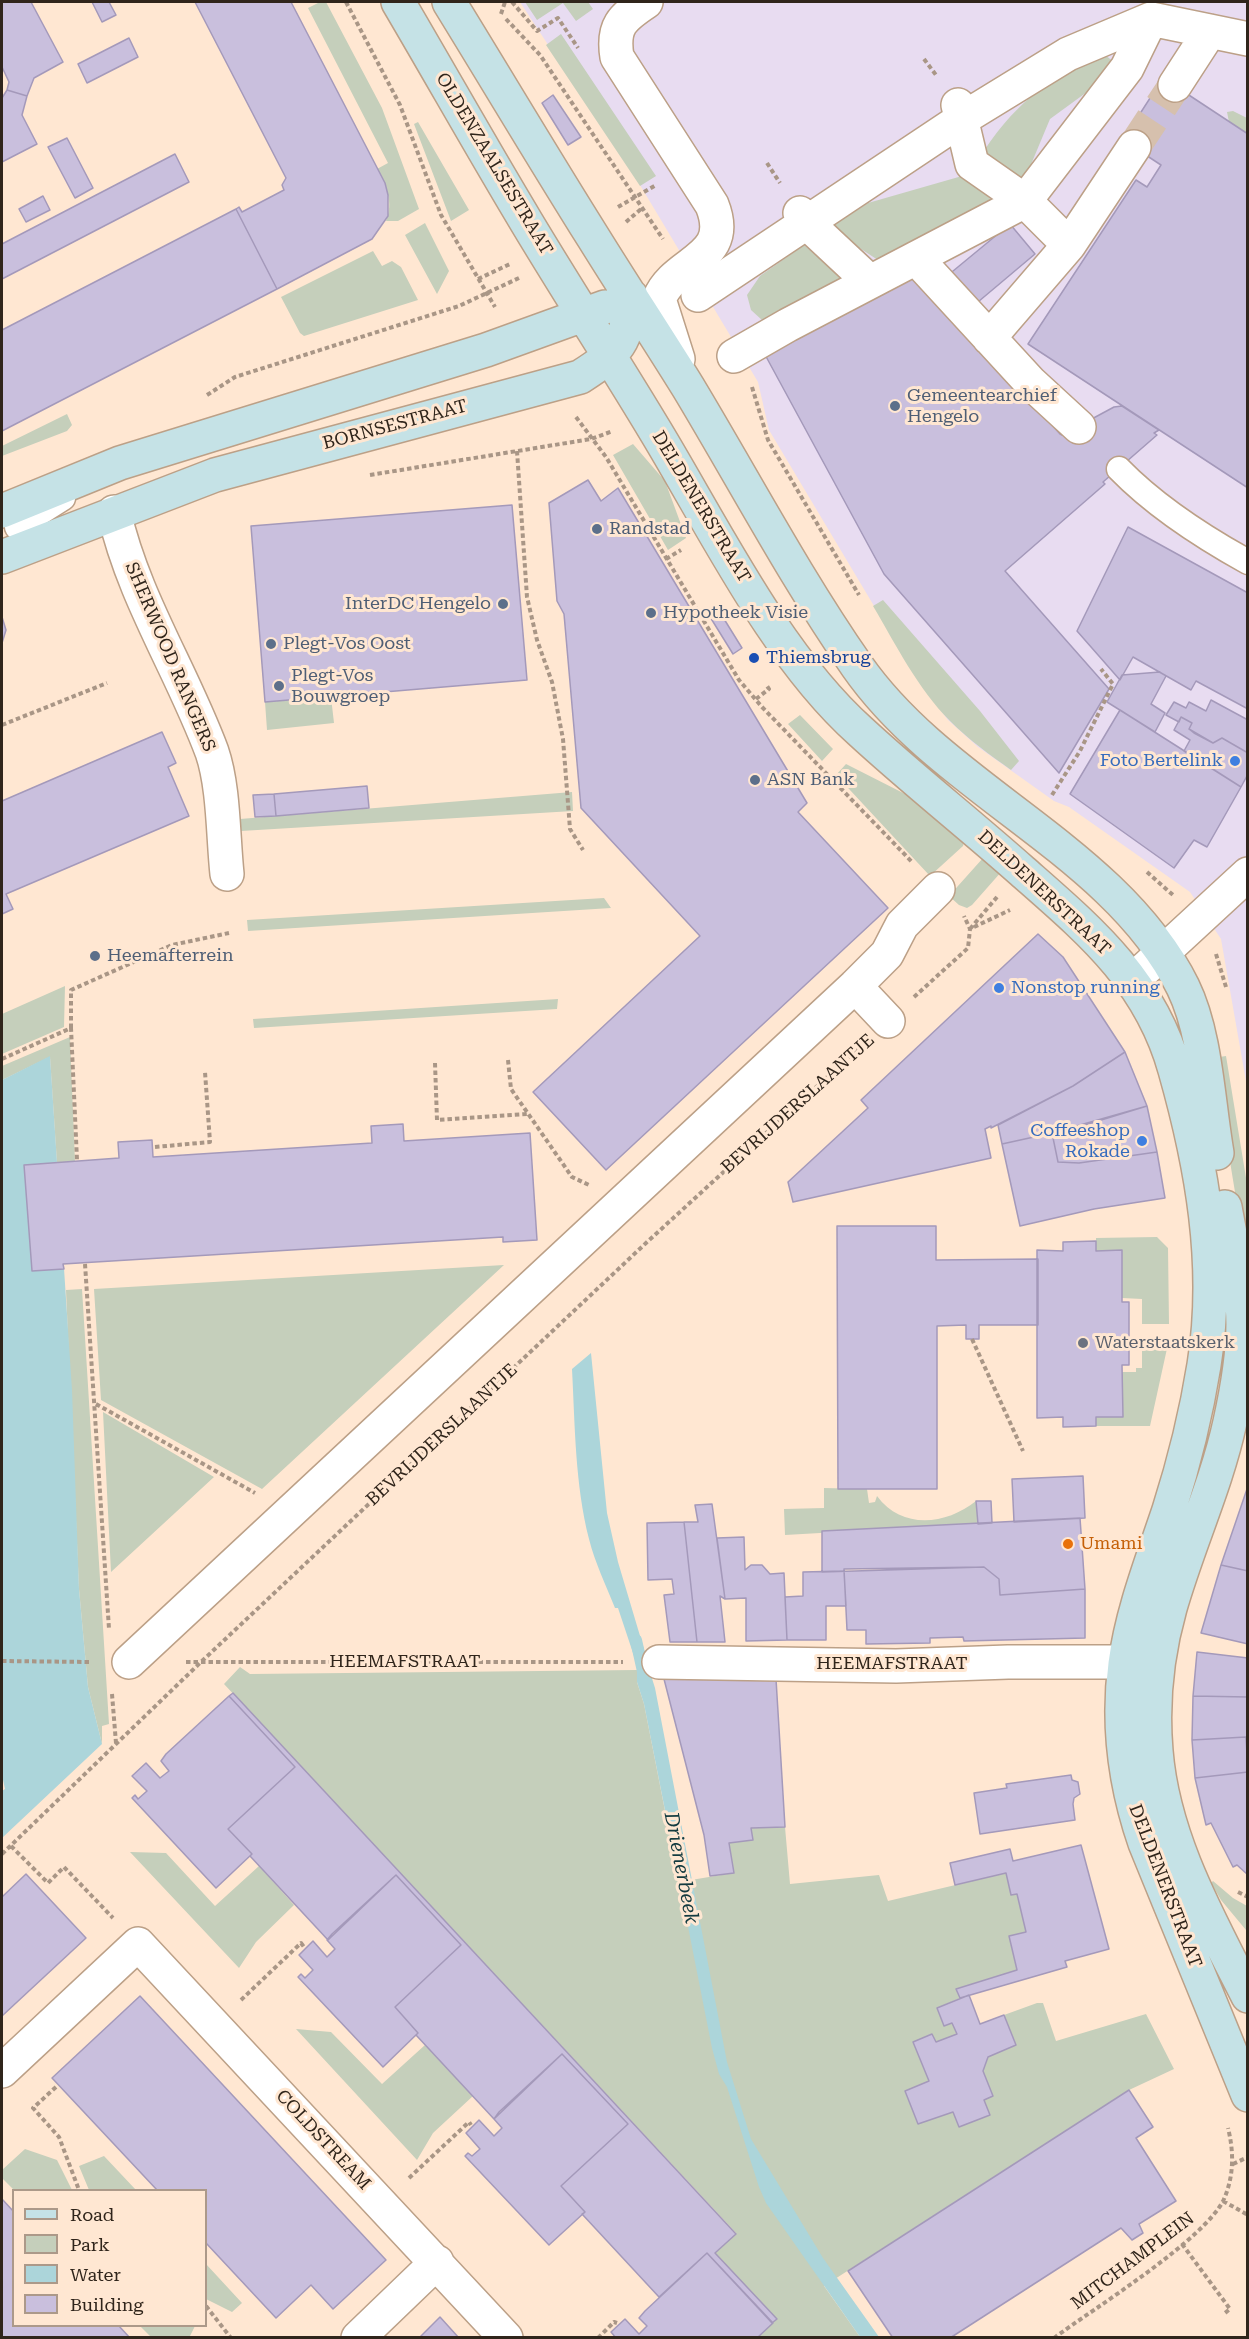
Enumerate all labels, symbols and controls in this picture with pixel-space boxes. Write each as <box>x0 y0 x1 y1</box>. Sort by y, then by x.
street label: OLDENZAALSESTRAAT <box>431 69 557 259</box>
place label: Gemeentearchief Hengelo <box>907 385 1057 428</box>
street label: BORNSESTRAAT <box>320 395 470 455</box>
marker: Gemeentearchief Hengelo <box>888 399 902 413</box>
street label: DELDENERSTRAAT <box>647 427 755 587</box>
place label: Randstad <box>609 518 691 540</box>
marker: Randstad <box>590 522 604 536</box>
street label: SHERWOOD RANGERS <box>120 559 220 755</box>
place label: InterDC Hengelo <box>345 593 491 615</box>
marker: InterDC Hengelo <box>496 597 510 611</box>
place label: Hypotheek Visie <box>663 602 808 624</box>
marker: Hypotheek Visie <box>644 606 658 620</box>
place label: Plegt-Vos Oost <box>283 633 411 655</box>
marker: Plegt-Vos Oost <box>264 637 278 651</box>
place label: Thiemsbrug <box>766 647 871 669</box>
marker: Thiemsbrug <box>747 651 761 665</box>
place label: Plegt-Vos Bouwgroep <box>291 665 390 708</box>
marker: Plegt-Vos Bouwgroep <box>272 679 286 693</box>
place label: Foto Bertelink <box>1100 750 1223 772</box>
marker: Foto Bertelink <box>1228 754 1242 768</box>
place label: ASN Bank <box>767 769 855 791</box>
marker: ASN Bank <box>748 773 762 787</box>
street label: DELDENERSTRAAT <box>973 826 1115 960</box>
place label: Heemafterrein <box>107 945 234 967</box>
marker: Heemafterrein <box>88 949 102 963</box>
place label: Nonstop running <box>1011 977 1160 999</box>
marker: Nonstop running <box>992 981 1006 995</box>
street label: BEVRIJDERSLAANTJE <box>717 1030 879 1178</box>
place label: Coffeeshop Rokade <box>1030 1120 1130 1162</box>
marker: Coffeeshop Rokade <box>1135 1134 1149 1148</box>
place label: Waterstaatskerk <box>1095 1332 1235 1354</box>
marker: Waterstaatskerk <box>1076 1336 1090 1350</box>
street label: BEVRIJDERSLAANTJE <box>362 1359 522 1511</box>
place label: Umami <box>1080 1533 1142 1555</box>
marker: Umami <box>1061 1537 1075 1551</box>
street label: HEEMAFSTRAAT <box>329 1651 481 1673</box>
street label: HEEMAFSTRAAT <box>816 1653 968 1675</box>
street label: DELDENERSTRAAT <box>1124 1801 1206 1971</box>
water label: Drienerbeek <box>658 1810 704 1926</box>
street label: COLDSTREAM <box>271 2085 375 2195</box>
legend <box>12 2189 207 2327</box>
text: Road <box>70 2204 114 2225</box>
street label: MITCHAMPLEIN <box>1067 2208 1199 2314</box>
text: Park <box>70 2234 110 2255</box>
text: Water <box>70 2264 121 2285</box>
text: Building <box>70 2294 144 2315</box>

